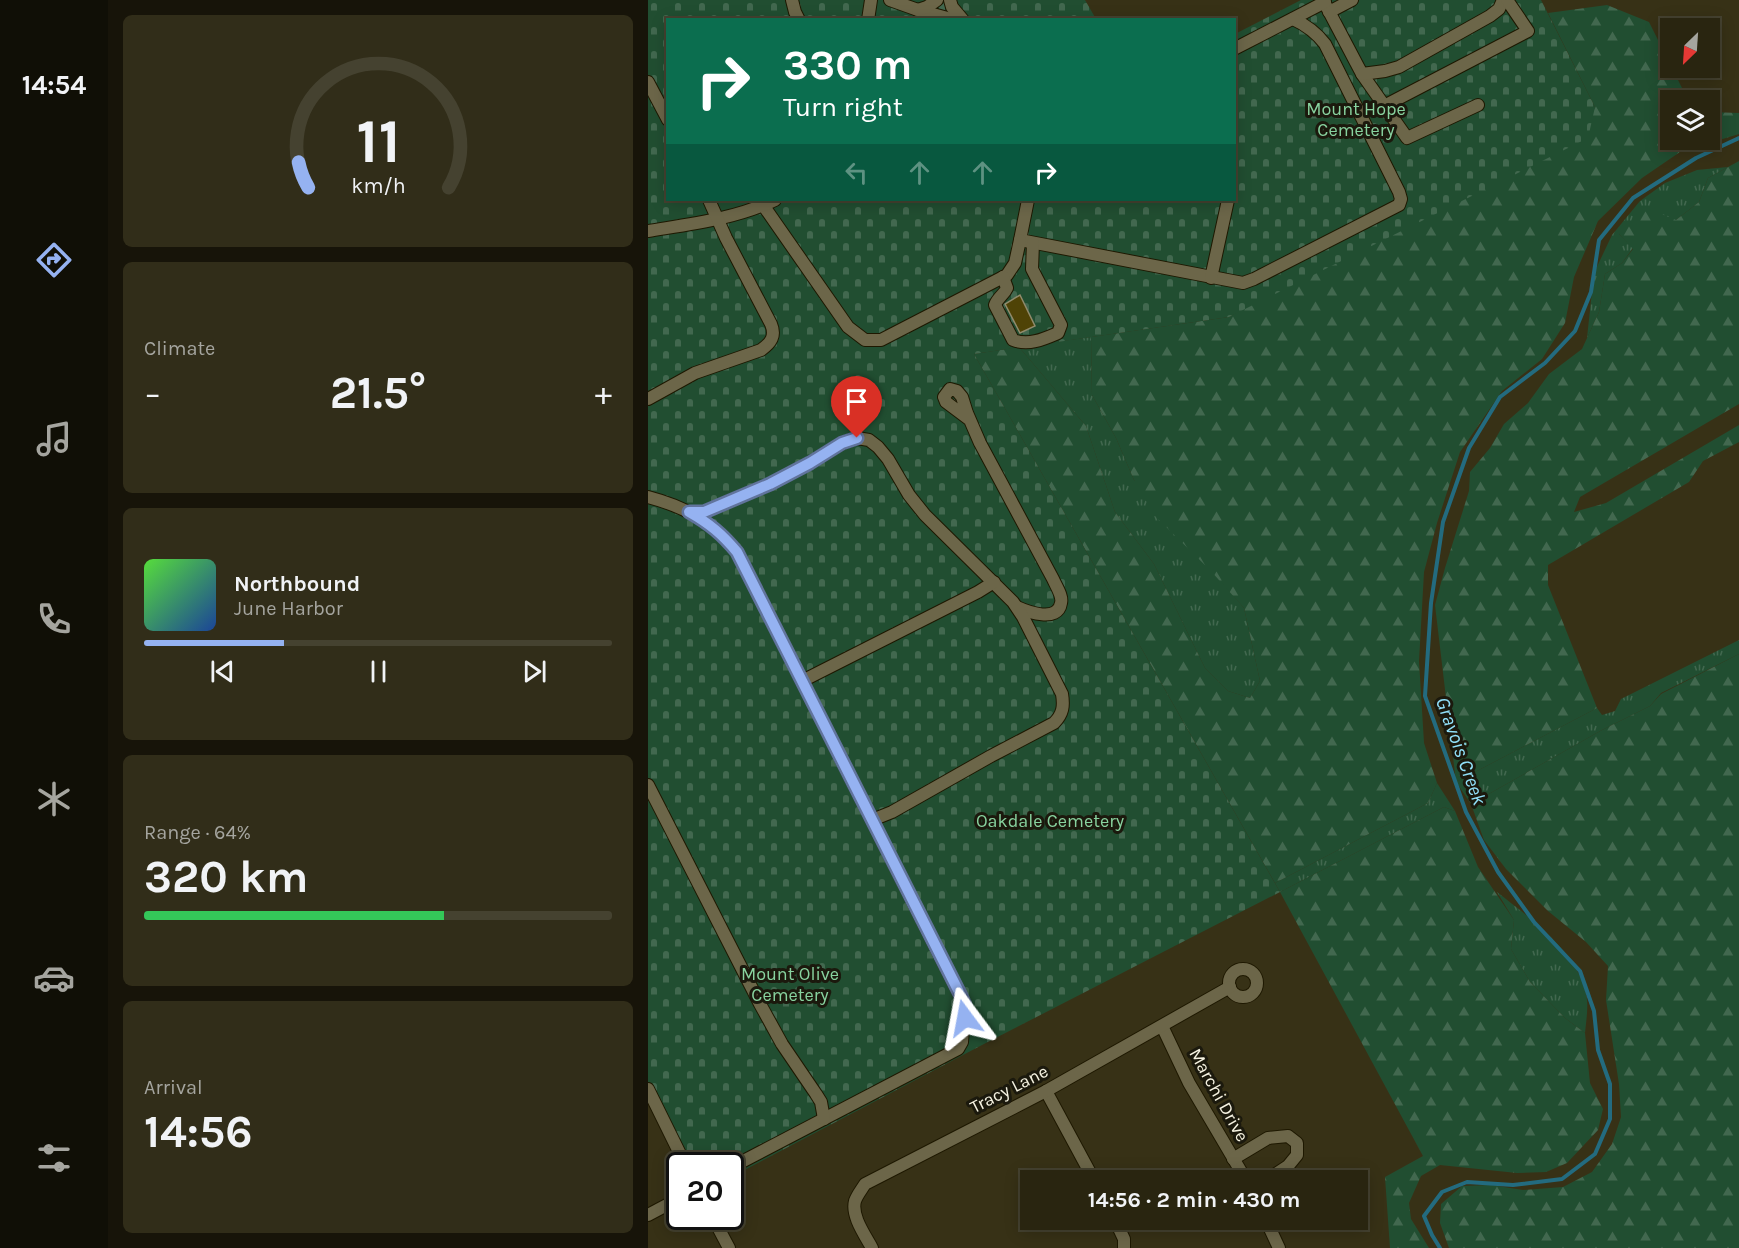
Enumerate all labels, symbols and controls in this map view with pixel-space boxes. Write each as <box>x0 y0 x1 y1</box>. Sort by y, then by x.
north arrow <box>1660 18 1720 78</box>
map controls <box>1660 18 1720 150</box>
text: 330 m <box>783 40 912 90</box>
icon: right <box>684 42 762 120</box>
text: 14:54 <box>22 69 86 101</box>
button: layers <box>1660 90 1720 150</box>
text: Turn right <box>783 91 903 123</box>
park label: Mount Hope Cemetery <box>1306 98 1406 141</box>
text: 11 <box>356 105 400 178</box>
icon: left <box>840 156 873 189</box>
icon: ahead <box>903 156 936 189</box>
icon: ahead <box>966 156 999 189</box>
icon: right <box>1029 156 1062 189</box>
text: km/h <box>351 173 405 198</box>
icon: directions <box>33 239 75 281</box>
text: Climate <box>144 337 215 360</box>
text: 21.5° <box>330 367 426 419</box>
text: − <box>144 374 161 412</box>
text: + <box>595 374 612 412</box>
pin <box>831 376 882 438</box>
icon: arrive <box>840 385 873 418</box>
icon: music <box>33 418 75 460</box>
text: Northbound <box>234 571 360 597</box>
text: June Harbor <box>234 597 343 620</box>
icon: phone <box>33 598 75 640</box>
icon: previous <box>206 655 239 688</box>
icon: pause <box>362 655 395 688</box>
icon: next <box>518 655 551 688</box>
water label: Gravois Creek <box>1431 694 1491 809</box>
icon: climate <box>33 778 75 820</box>
park label: Oakdale Cemetery <box>976 810 1125 832</box>
text: Range · 64% <box>144 821 251 844</box>
text: 320 km <box>144 851 308 903</box>
icon: car <box>33 957 75 999</box>
park label: Mount Olive Cemetery <box>741 963 839 1006</box>
position arrow <box>933 986 997 1050</box>
street label: Marchi Drive <box>1184 1044 1254 1146</box>
street label: Tracy Lane <box>966 1060 1052 1118</box>
text: Arrival <box>144 1076 203 1099</box>
text: 14:56 <box>144 1106 252 1158</box>
icon: filters <box>33 1137 75 1179</box>
speed limit sign: 20 <box>666 1152 744 1230</box>
text: 14:56 · 2 min · 430 m <box>1088 1187 1300 1213</box>

